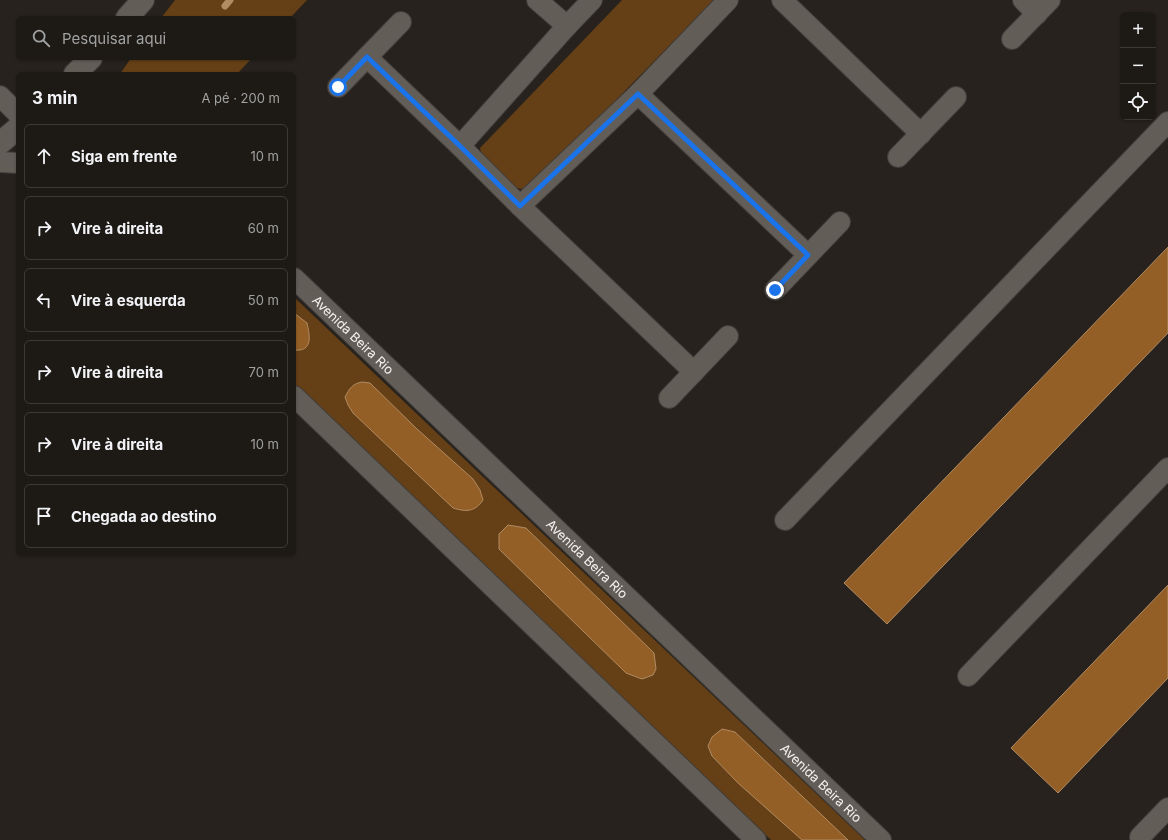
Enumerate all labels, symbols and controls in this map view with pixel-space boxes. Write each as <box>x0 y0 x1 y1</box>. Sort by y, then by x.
map controls <box>1120 12 1156 120</box>
button: + <box>1120 12 1156 48</box>
search box <box>16 16 296 60</box>
icon: search <box>30 27 52 49</box>
text: Pesquisar aqui <box>62 29 166 48</box>
button: − <box>1120 48 1156 84</box>
route start <box>329 78 347 96</box>
button: locate <box>1120 84 1156 120</box>
text: 3 min <box>32 88 78 108</box>
text: A pé · 200 m <box>201 90 280 106</box>
icon: ahead <box>33 145 55 167</box>
text: Siga em frente <box>71 147 177 166</box>
text: 10 m <box>250 148 279 164</box>
icon: right <box>33 217 55 239</box>
text: Vire à direita <box>71 219 163 238</box>
text: 60 m <box>248 220 279 236</box>
route end <box>766 281 784 299</box>
icon: left <box>33 289 55 311</box>
text: Vire à esquerda <box>71 291 186 310</box>
text: 50 m <box>248 292 279 308</box>
street label: Avenida Beira Rio <box>309 292 398 378</box>
icon: right <box>33 361 55 383</box>
text: Vire à direita <box>71 363 163 382</box>
text: 70 m <box>249 364 279 380</box>
icon: right <box>33 433 55 455</box>
text: Vire à direita <box>71 435 163 454</box>
text: 10 m <box>250 436 279 452</box>
icon: arrive <box>33 505 55 527</box>
text: Chegada ao destino <box>71 507 217 526</box>
street label: Avenida Beira Rio <box>543 516 632 602</box>
street label: Avenida Beira Rio <box>777 740 866 826</box>

